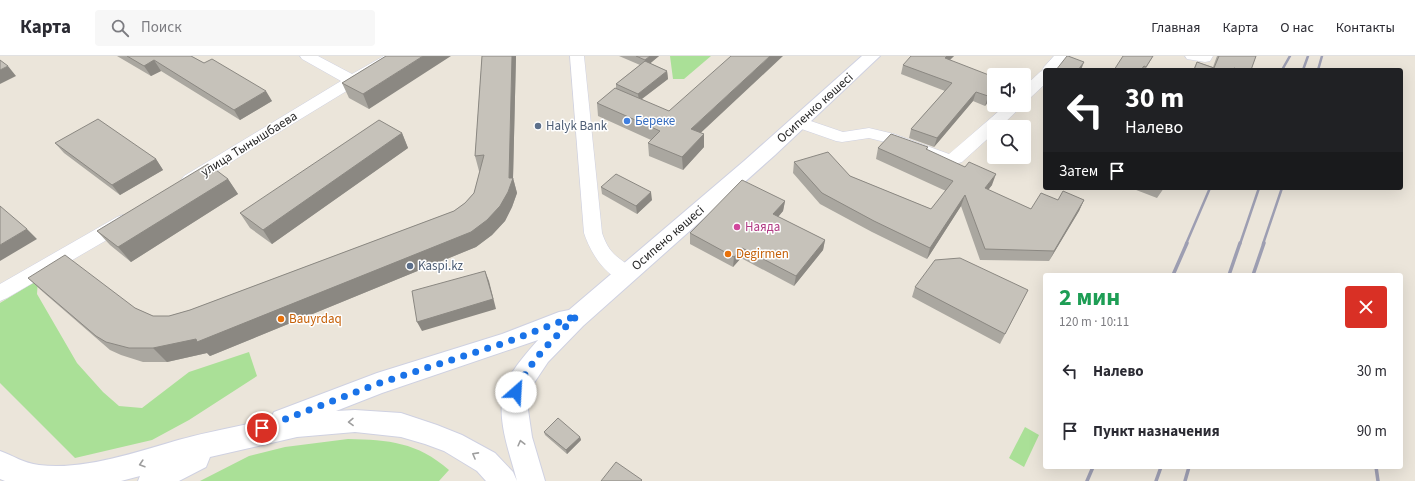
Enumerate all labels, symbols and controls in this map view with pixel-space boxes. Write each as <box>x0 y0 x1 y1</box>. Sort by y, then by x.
search box <box>95 10 375 46</box>
text: Карта <box>20 14 71 41</box>
icon: search <box>109 17 131 39</box>
text: Поиск <box>141 17 182 38</box>
text: Главная <box>1151 18 1200 38</box>
text: Карта <box>1222 18 1258 38</box>
text: О нас <box>1280 18 1314 38</box>
text: Контакты <box>1336 18 1395 38</box>
map controls <box>987 68 1031 164</box>
button: sound <box>987 68 1031 112</box>
street label: Осипенко көшесі <box>773 69 857 147</box>
text: 30 m <box>1125 78 1184 118</box>
icon: left <box>1059 84 1111 136</box>
street label: улица Тынышбаева <box>197 107 301 181</box>
place label: Береке <box>635 112 675 130</box>
text: Налево <box>1125 115 1183 140</box>
marker: Береке <box>622 116 632 126</box>
place label: Halyk Bank <box>546 117 608 135</box>
button: search <box>987 120 1031 164</box>
marker: Halyk Bank <box>533 121 543 131</box>
icon: arrive <box>1106 160 1128 182</box>
text: Затем <box>1059 161 1098 182</box>
street label: Осипено көшесі <box>628 201 708 275</box>
place label: Наяда <box>745 218 780 236</box>
marker: Наяда <box>732 222 742 232</box>
place label: Degirmen <box>736 245 789 263</box>
marker: Degirmen <box>723 249 733 259</box>
place label: Kaspi.kz <box>418 257 464 275</box>
marker: Kaspi.kz <box>405 261 415 271</box>
text: 2 мин <box>1059 280 1120 315</box>
button: close <box>1345 286 1387 328</box>
place label: Bauyrdaq <box>289 310 342 328</box>
text: 120 m · 10:11 <box>1059 313 1129 331</box>
marker: Bauyrdaq <box>276 314 286 324</box>
icon: left <box>1059 360 1081 382</box>
text: Налево <box>1093 361 1144 382</box>
text: 30 m <box>1357 361 1387 382</box>
position arrow <box>495 371 537 413</box>
pin <box>245 411 279 445</box>
icon: arrive <box>251 417 273 439</box>
one-way arrow <box>348 417 354 426</box>
icon: arrive <box>1059 420 1081 442</box>
text: Пункт назначения <box>1093 421 1220 442</box>
text: 90 m <box>1357 421 1387 442</box>
one-way arrow <box>517 440 526 447</box>
one-way arrow <box>471 453 479 460</box>
one-way arrow <box>139 459 146 468</box>

